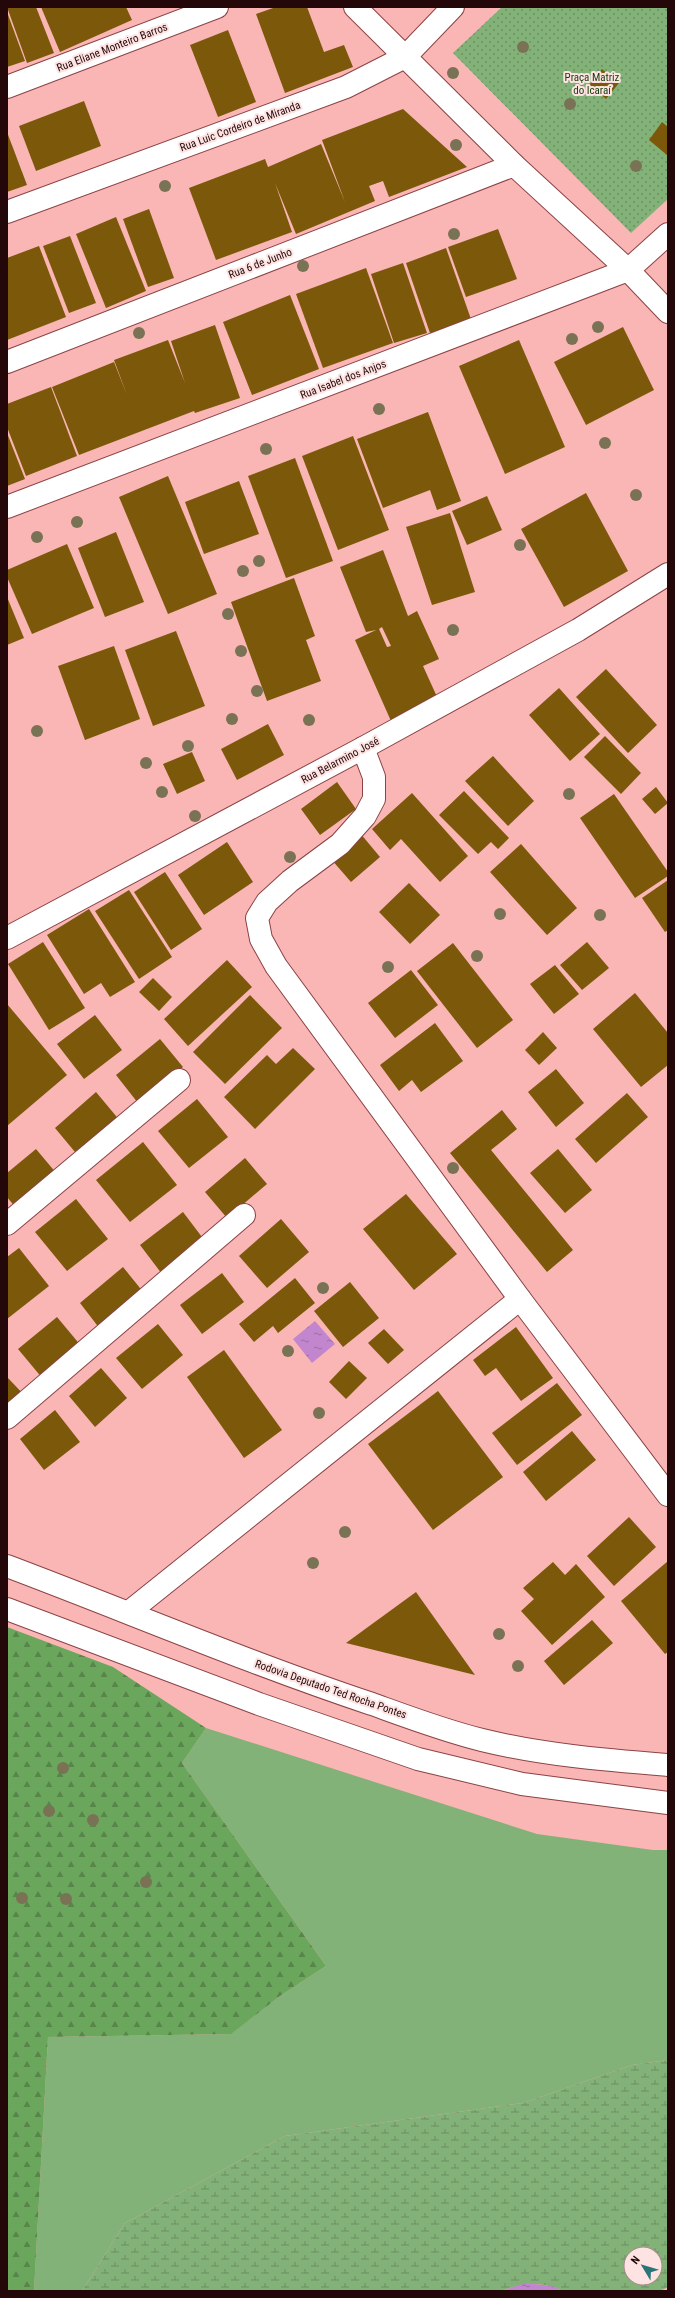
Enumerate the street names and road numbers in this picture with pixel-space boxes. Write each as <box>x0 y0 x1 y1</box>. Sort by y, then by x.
street label: Rua Eliane Monteiro Barros <box>55 20 169 75</box>
street label: Rua Luic Cordeiro de Miranda <box>178 99 302 154</box>
street label: Rua 6 de Junho <box>227 245 294 282</box>
street label: Rua Isabel dos Anjos <box>298 357 388 402</box>
street label: Rua Belarmino José <box>299 734 381 786</box>
street label: Rodovia Deputado Ted Rocha Pontes <box>253 1657 408 1722</box>

